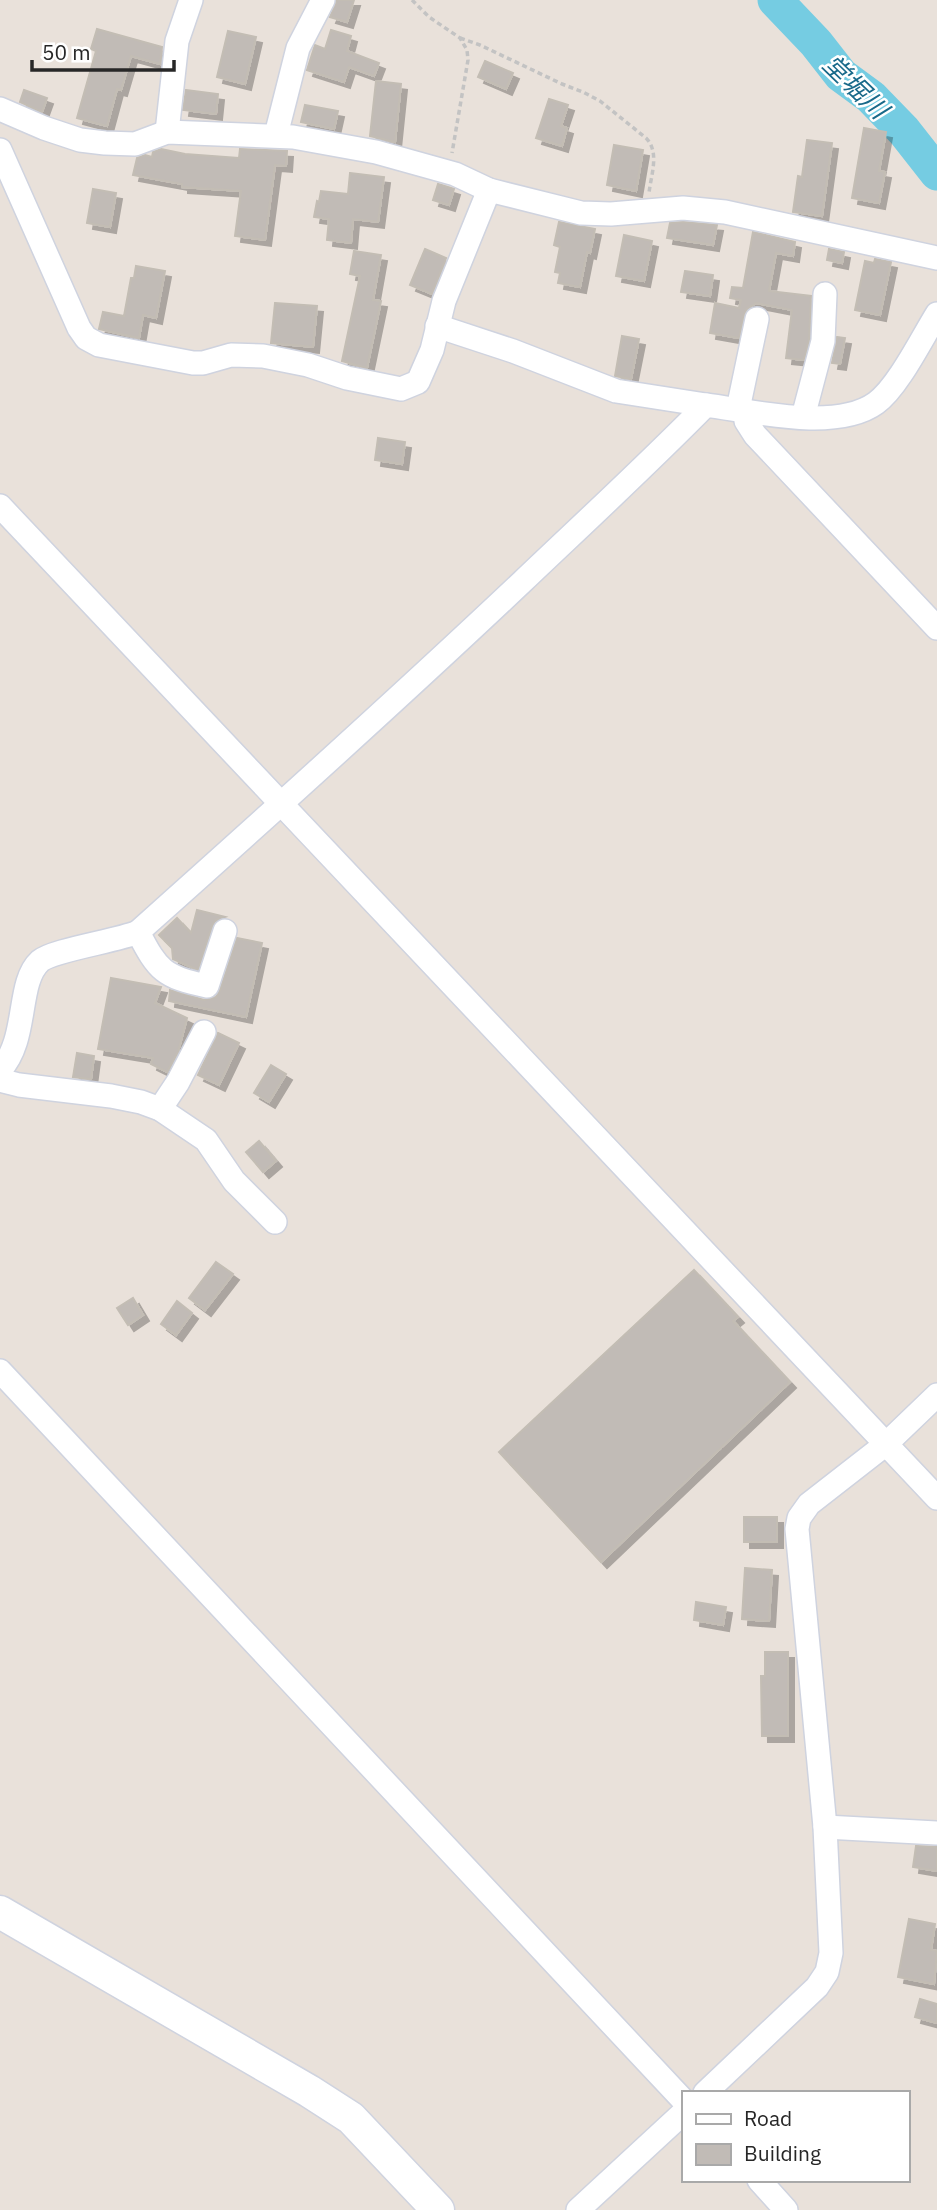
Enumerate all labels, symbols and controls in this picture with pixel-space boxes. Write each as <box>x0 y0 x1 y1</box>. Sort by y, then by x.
scale bar <box>32 28 173 72</box>
text: 50 m <box>42 38 91 66</box>
water label: 堂堀川 <box>816 47 898 127</box>
legend <box>682 2091 909 2182</box>
text: Road <box>744 2104 792 2132</box>
text: Building <box>744 2139 821 2167</box>

